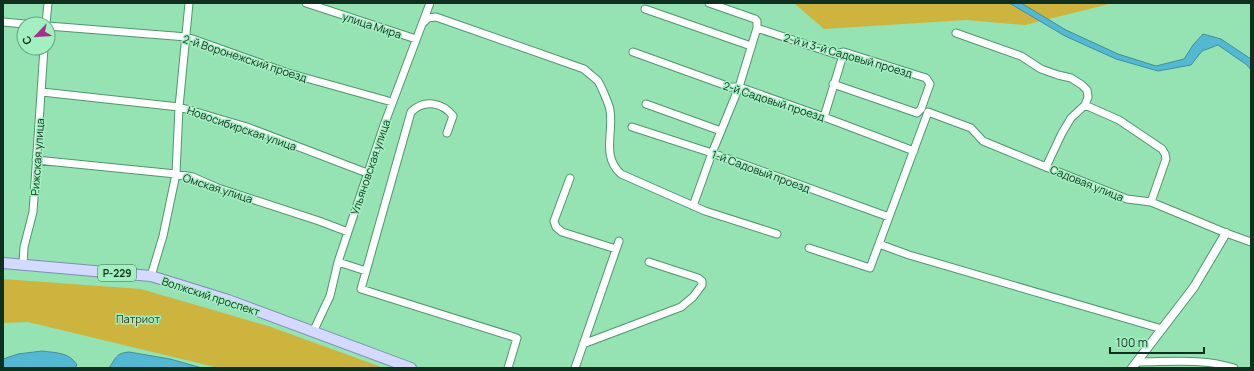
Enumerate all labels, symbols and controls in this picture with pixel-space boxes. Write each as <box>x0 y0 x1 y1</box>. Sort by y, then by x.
street label: улица Мира <box>340 8 404 42</box>
north arrow <box>16 16 56 56</box>
street label: 2-й и 3-й Садовый проезд <box>782 29 915 81</box>
street label: 2-й Воронежский проезд <box>181 31 309 85</box>
text: С <box>18 34 35 47</box>
street label: 2-й Садовый проезд <box>721 78 827 125</box>
street label: Новосибирская улица <box>185 102 299 154</box>
street label: Ульяновская улица <box>347 117 393 217</box>
street label: Рижская улица <box>27 118 47 196</box>
street label: 1-й Садовый проезд <box>710 146 813 196</box>
street label: Садовая улица <box>1048 161 1126 205</box>
street label: Омская улица <box>181 170 255 206</box>
road number: Р-229 <box>98 265 136 281</box>
street label: Волжский проспект <box>160 273 262 319</box>
park label: Патриот <box>116 311 160 326</box>
scale bar <box>1110 329 1204 355</box>
text: 100 m <box>1116 334 1148 351</box>

